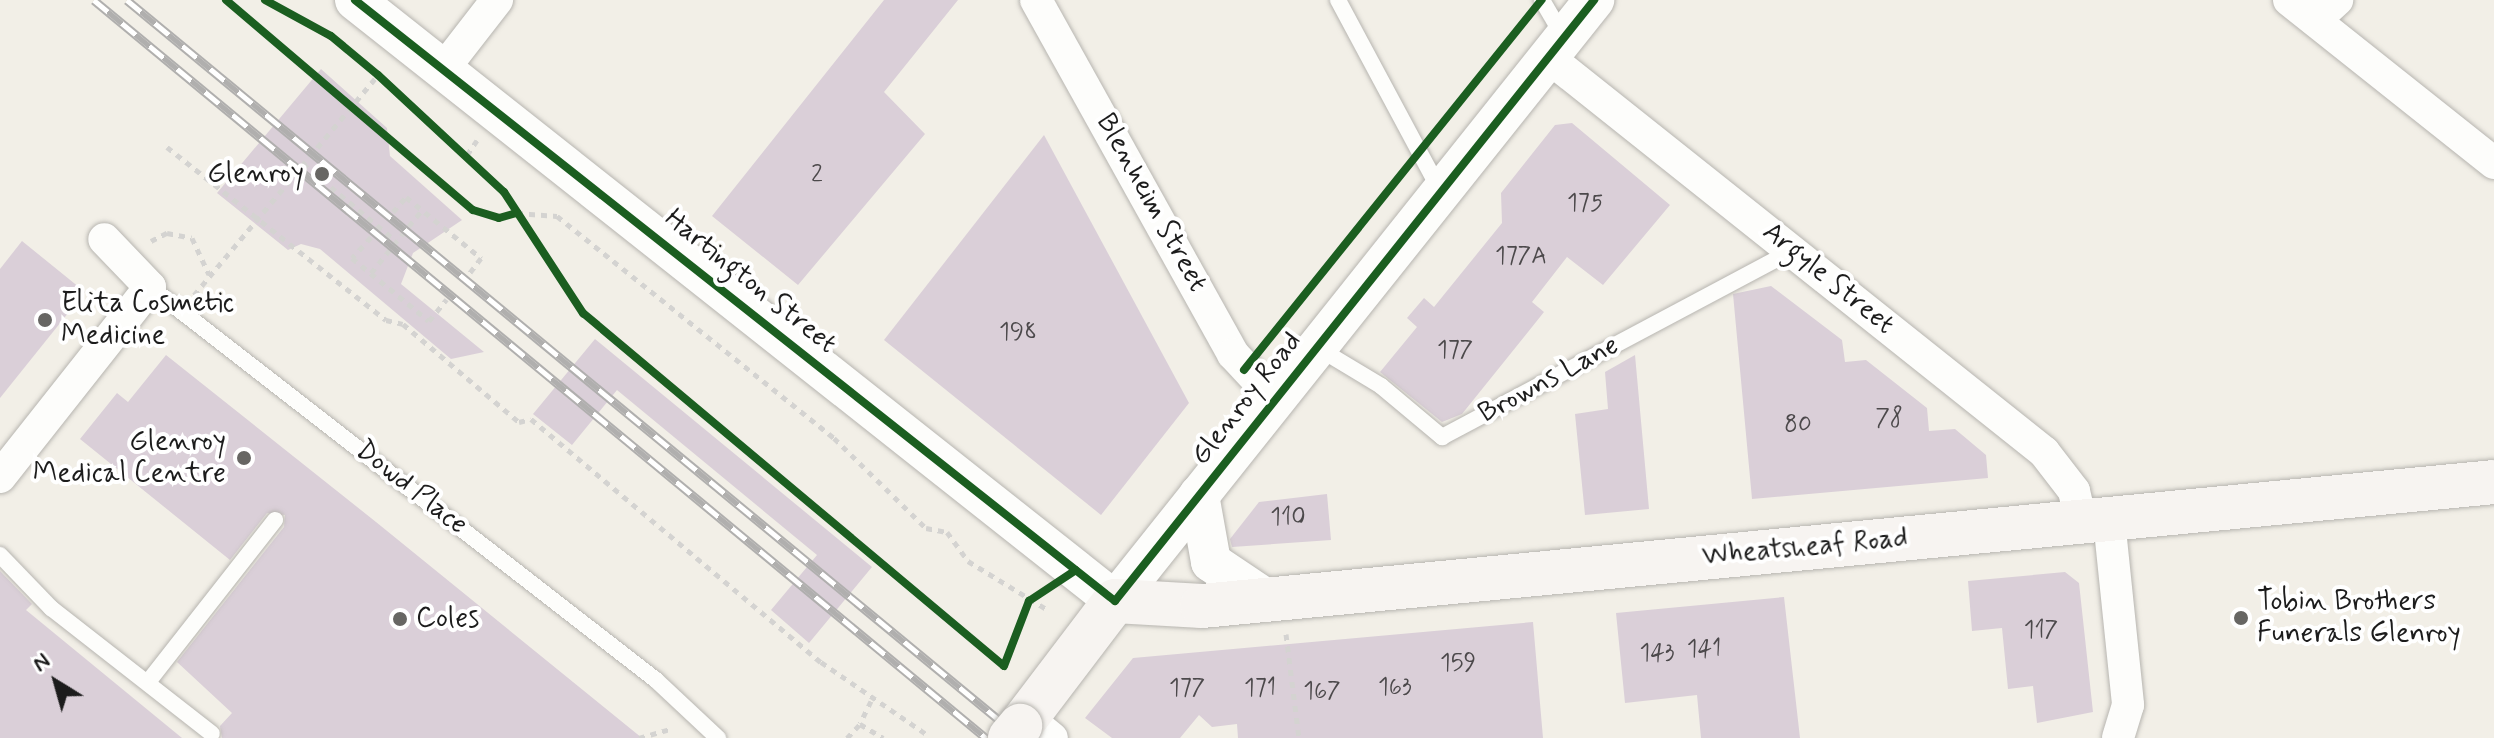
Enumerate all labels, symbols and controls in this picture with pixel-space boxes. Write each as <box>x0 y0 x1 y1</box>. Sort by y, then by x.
street label: Blenheim Street <box>1087 106 1215 300</box>
place label: Glenroy <box>207 157 304 191</box>
house number: 2 <box>811 161 823 189</box>
marker: Glenroy <box>311 163 333 185</box>
house number: 175 <box>1567 190 1603 218</box>
street label: Hartington Street <box>656 201 844 363</box>
street label: Argyle Street <box>1753 214 1903 344</box>
house number: 177A <box>1495 243 1547 271</box>
place label: Elita Cosmetic Medicine <box>61 287 248 353</box>
marker: Elita Cosmetic Medicine <box>36 311 54 329</box>
house number: 198 <box>999 319 1037 347</box>
street label: Glenroy Road <box>1184 326 1310 472</box>
street label: Browns Lane <box>1473 329 1625 431</box>
house number: 177 <box>1437 337 1473 365</box>
house number: 78 <box>1875 405 1903 433</box>
house number: 80 <box>1784 411 1812 439</box>
place label: Glenroy Medical Centre <box>38 425 226 491</box>
street label: Dowd Place <box>348 434 474 542</box>
marker: Glenroy Medical Centre <box>233 447 255 469</box>
house number: 110 <box>1270 504 1306 532</box>
street label: Wheatsheaf Road <box>1700 522 1910 574</box>
place label: Tobin Brothers Funerals Glenroy <box>2257 585 2466 651</box>
place label: Coles <box>416 602 479 636</box>
marker: Tobin Brothers Funerals Glenroy <box>2232 609 2250 627</box>
marker: Coles <box>391 610 409 628</box>
house number: 117 <box>2024 617 2058 645</box>
house number: 141 <box>1687 636 1721 664</box>
house number: 143 <box>1639 640 1675 668</box>
north arrow <box>16 642 96 722</box>
text: N <box>27 647 56 678</box>
house number: 159 <box>1440 650 1476 678</box>
house number: 163 <box>1378 674 1412 702</box>
house number: 177 <box>1169 675 1205 703</box>
house number: 171 <box>1244 675 1276 703</box>
house number: 167 <box>1303 678 1341 706</box>

